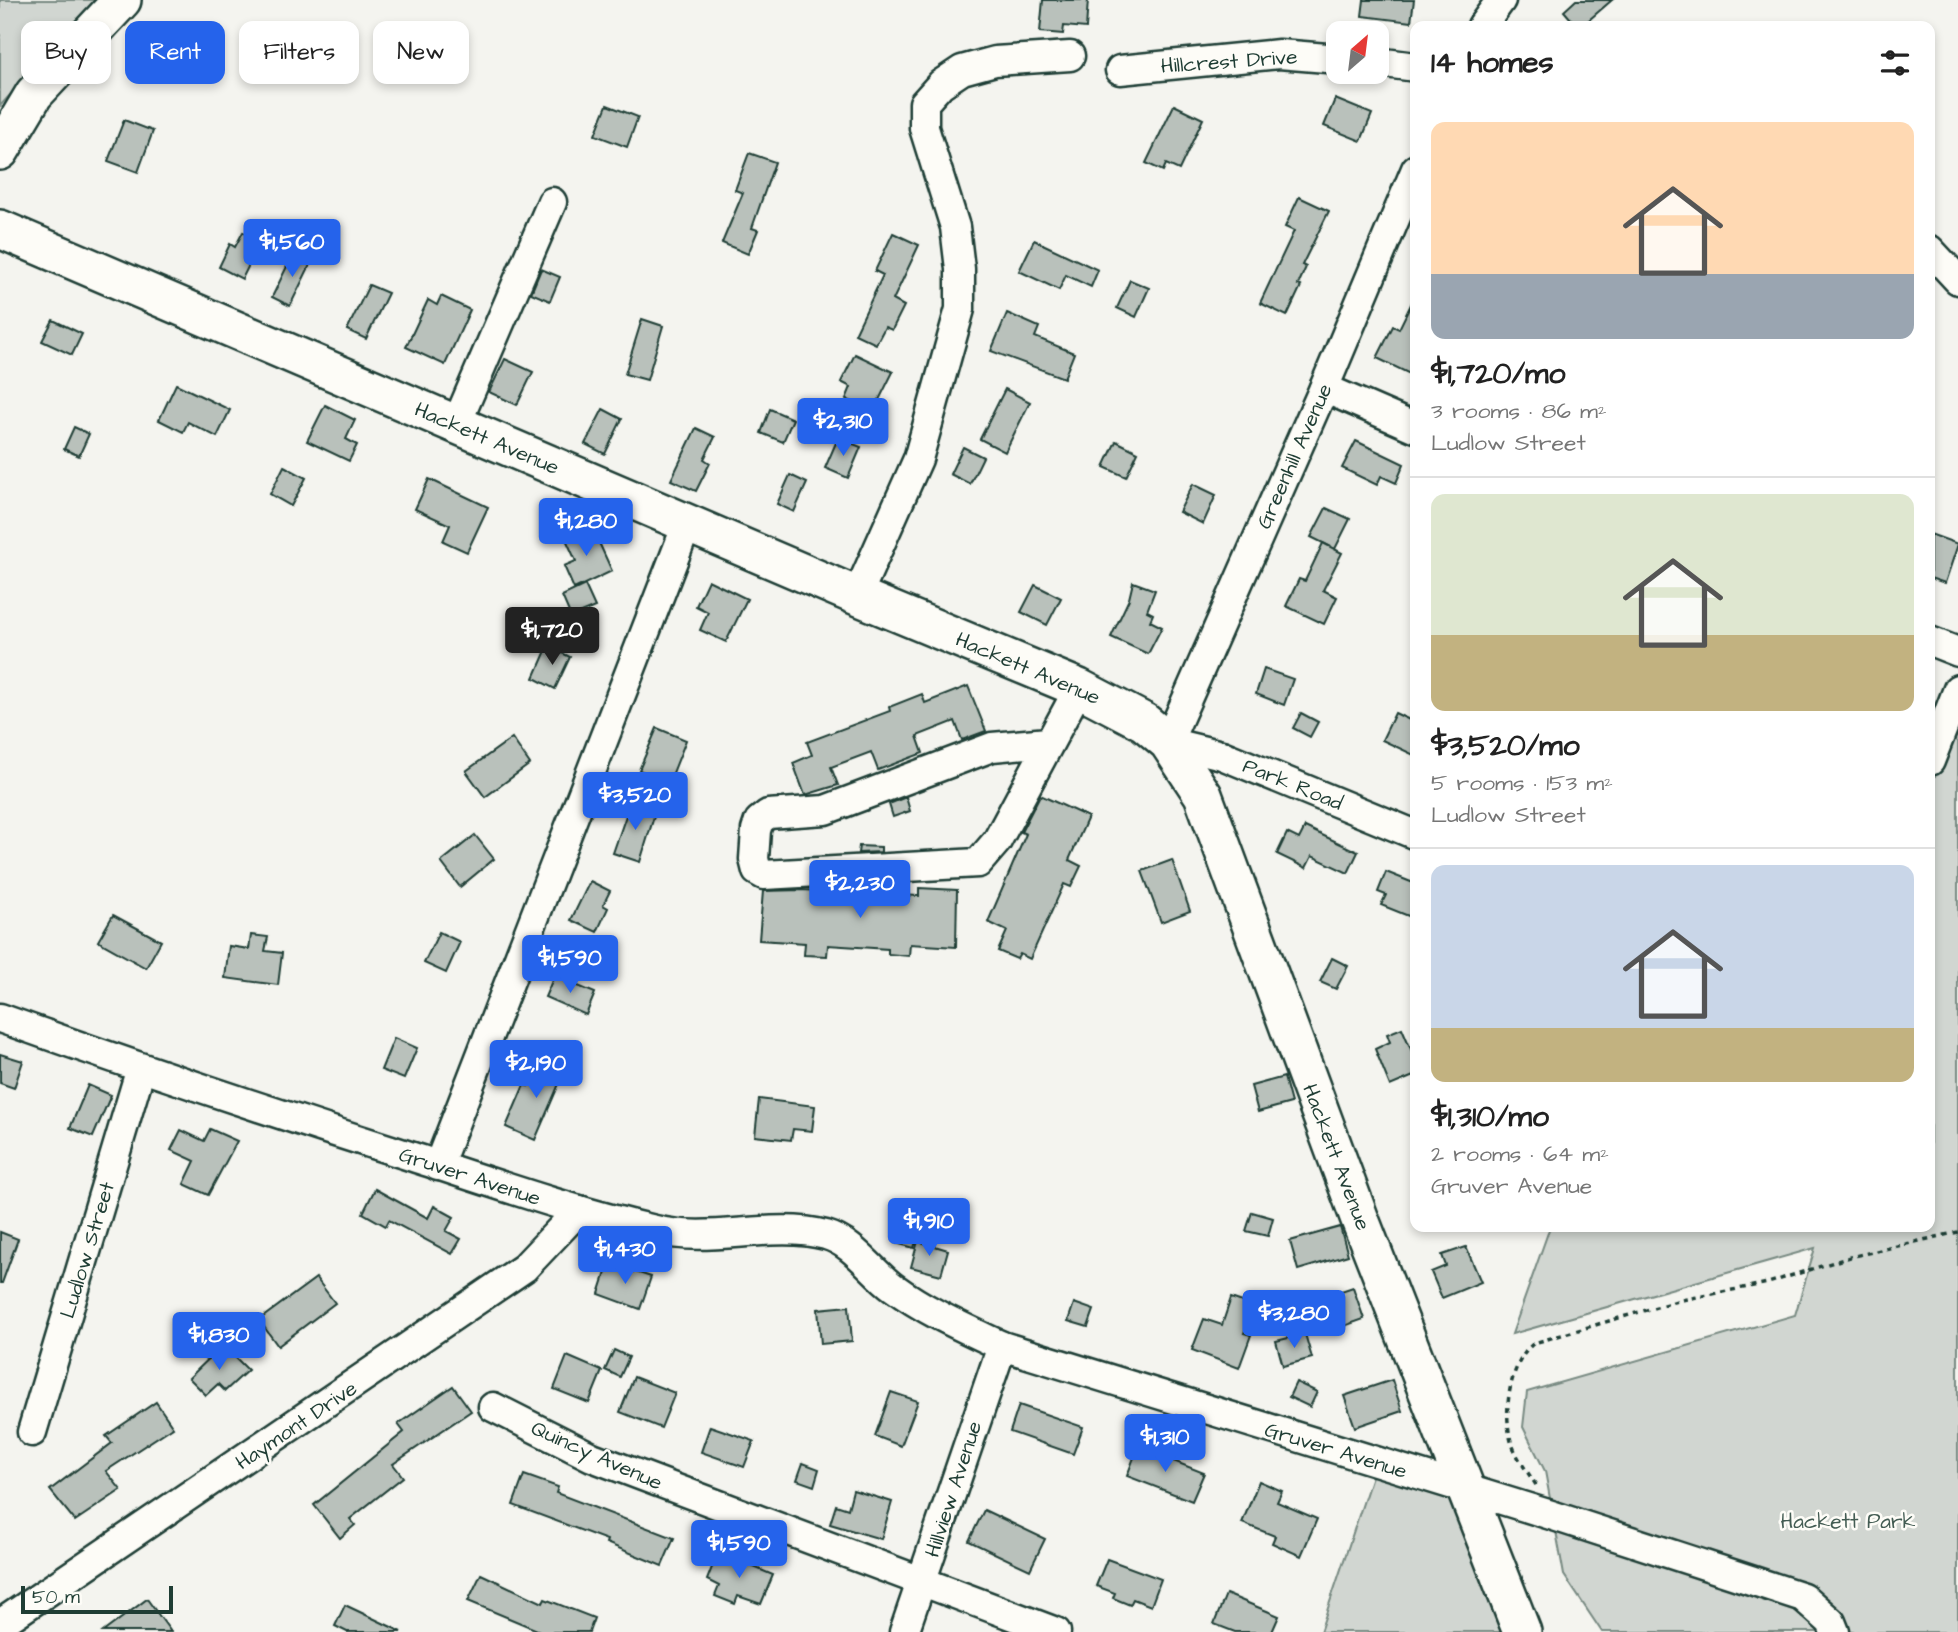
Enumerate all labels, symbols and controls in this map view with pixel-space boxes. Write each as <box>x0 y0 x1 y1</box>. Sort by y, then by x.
chip: Buy <box>21 21 111 84</box>
chip: Rent <box>125 21 225 84</box>
chip: Filters <box>239 21 359 84</box>
chip: New <box>373 21 469 84</box>
north arrow <box>1326 21 1390 84</box>
map controls <box>1326 21 1389 84</box>
street label: Hillcrest Drive <box>1160 42 1298 81</box>
text: 14 homes <box>1431 42 1554 84</box>
icon: filters <box>1876 44 1914 82</box>
icon: home <box>1610 168 1736 294</box>
pin: $1,560 <box>235 219 349 279</box>
text: $1,560 <box>259 226 325 258</box>
text: $1,720/mo <box>1431 353 1565 395</box>
street label: Greenhill Avenue <box>1249 379 1339 533</box>
street label: Hackett Avenue <box>410 395 564 482</box>
text: 3 rooms · 86 m² <box>1431 395 1607 427</box>
pin: $2,310 <box>786 398 900 458</box>
text: $2,310 <box>813 405 873 437</box>
text: Ludlow Street <box>1431 427 1586 459</box>
pin: $1,280 <box>529 498 643 558</box>
text: $1,280 <box>555 505 617 537</box>
icon: home <box>1610 540 1736 666</box>
pin: $1,720 <box>495 608 609 667</box>
text: $1,720 <box>521 614 583 646</box>
street label: Hackett Avenue <box>951 625 1105 712</box>
text: $3,520/mo <box>1431 725 1580 767</box>
street label: Park Road <box>1239 751 1347 818</box>
text: 5 rooms · 153 m² <box>1431 767 1613 799</box>
pin: $3,520 <box>578 772 692 832</box>
text: $3,520 <box>599 779 671 811</box>
text: Ludlow Street <box>1431 799 1586 831</box>
pin: $2,230 <box>803 860 917 920</box>
text: $2,230 <box>825 867 895 899</box>
icon: home <box>1610 911 1736 1037</box>
pin: $1,590 <box>513 936 627 995</box>
text: $1,590 <box>538 942 602 974</box>
pin: $2,190 <box>479 1040 593 1100</box>
text: $2,190 <box>506 1047 566 1079</box>
street label: Hackett Avenue <box>1295 1080 1378 1235</box>
text: $1,310/mo <box>1431 1096 1549 1138</box>
text: 2 rooms · 64 m² <box>1431 1138 1609 1170</box>
street label: Gruver Avenue <box>395 1140 544 1213</box>
text: Gruver Avenue <box>1431 1170 1592 1202</box>
street label: Ludlow Street <box>53 1178 122 1322</box>
pin: $1,910 <box>872 1198 986 1258</box>
text: $1,910 <box>904 1205 954 1237</box>
pin: $1,430 <box>568 1226 682 1286</box>
text: $1,430 <box>594 1233 656 1265</box>
pin: $3,280 <box>1237 1290 1351 1350</box>
text: $3,280 <box>1258 1297 1330 1329</box>
pin: $1,830 <box>162 1312 276 1372</box>
text: $1,830 <box>189 1319 249 1351</box>
street label: Haymont Drive <box>230 1374 364 1479</box>
street label: Quincy Avenue <box>526 1414 667 1499</box>
pin: $1,310 <box>1108 1414 1222 1474</box>
street label: Gruver Avenue <box>1261 1415 1411 1486</box>
street label: Hillview Avenue <box>918 1417 989 1561</box>
text: $1,310 <box>1141 1421 1190 1453</box>
park label: Hackett Park <box>1781 1507 1916 1536</box>
pin: $1,590 <box>682 1520 796 1580</box>
text: $1,590 <box>707 1527 771 1559</box>
scale bar <box>21 1583 173 1615</box>
text: 50 m <box>32 1584 80 1611</box>

